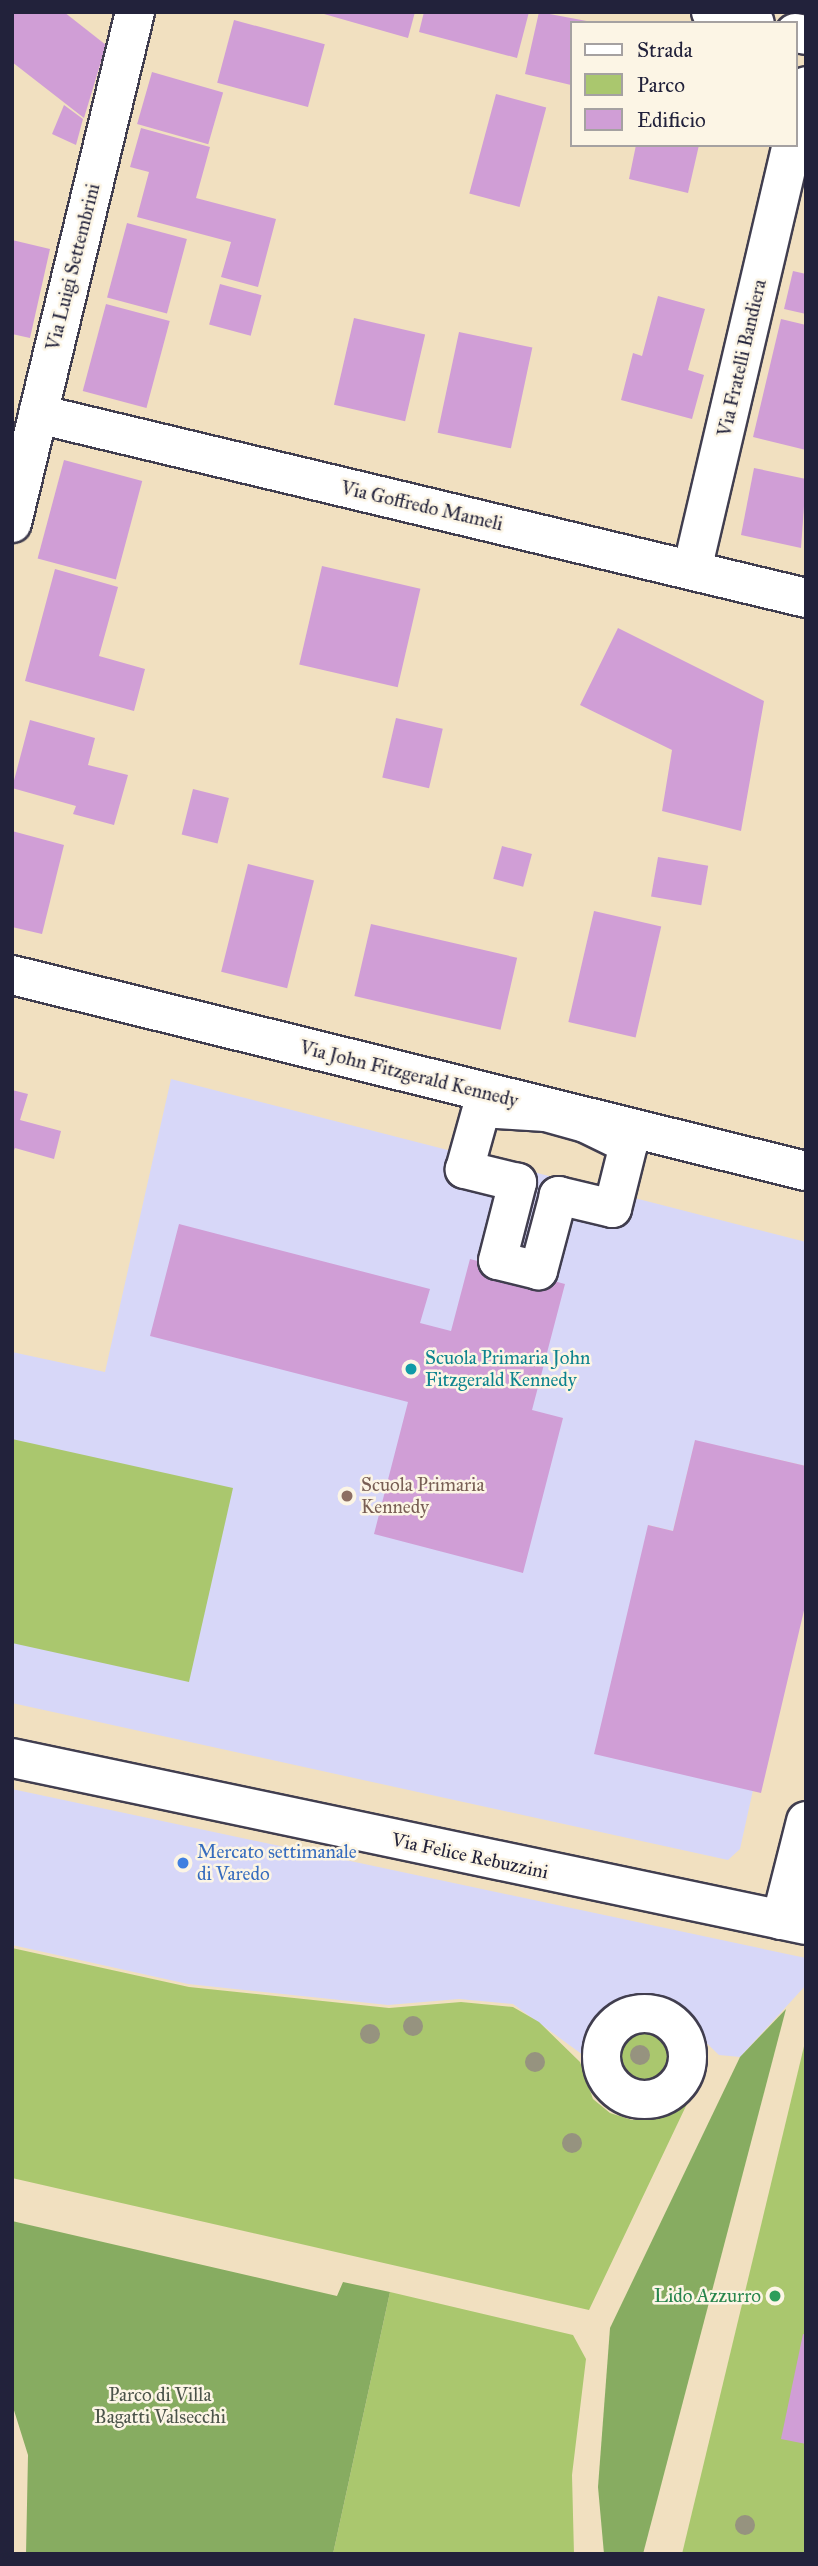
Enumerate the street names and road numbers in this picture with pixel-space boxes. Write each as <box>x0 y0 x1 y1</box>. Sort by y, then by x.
street label: Via Luigi Settembrini <box>41 181 105 353</box>
street label: Via Fratelli Bandiera <box>713 277 771 439</box>
street label: Via Goffredo Mameli <box>339 476 505 536</box>
street label: Via John Fitzgerald Kennedy <box>298 1036 520 1112</box>
street label: Via Felice Rebuzzini <box>390 1828 550 1884</box>

